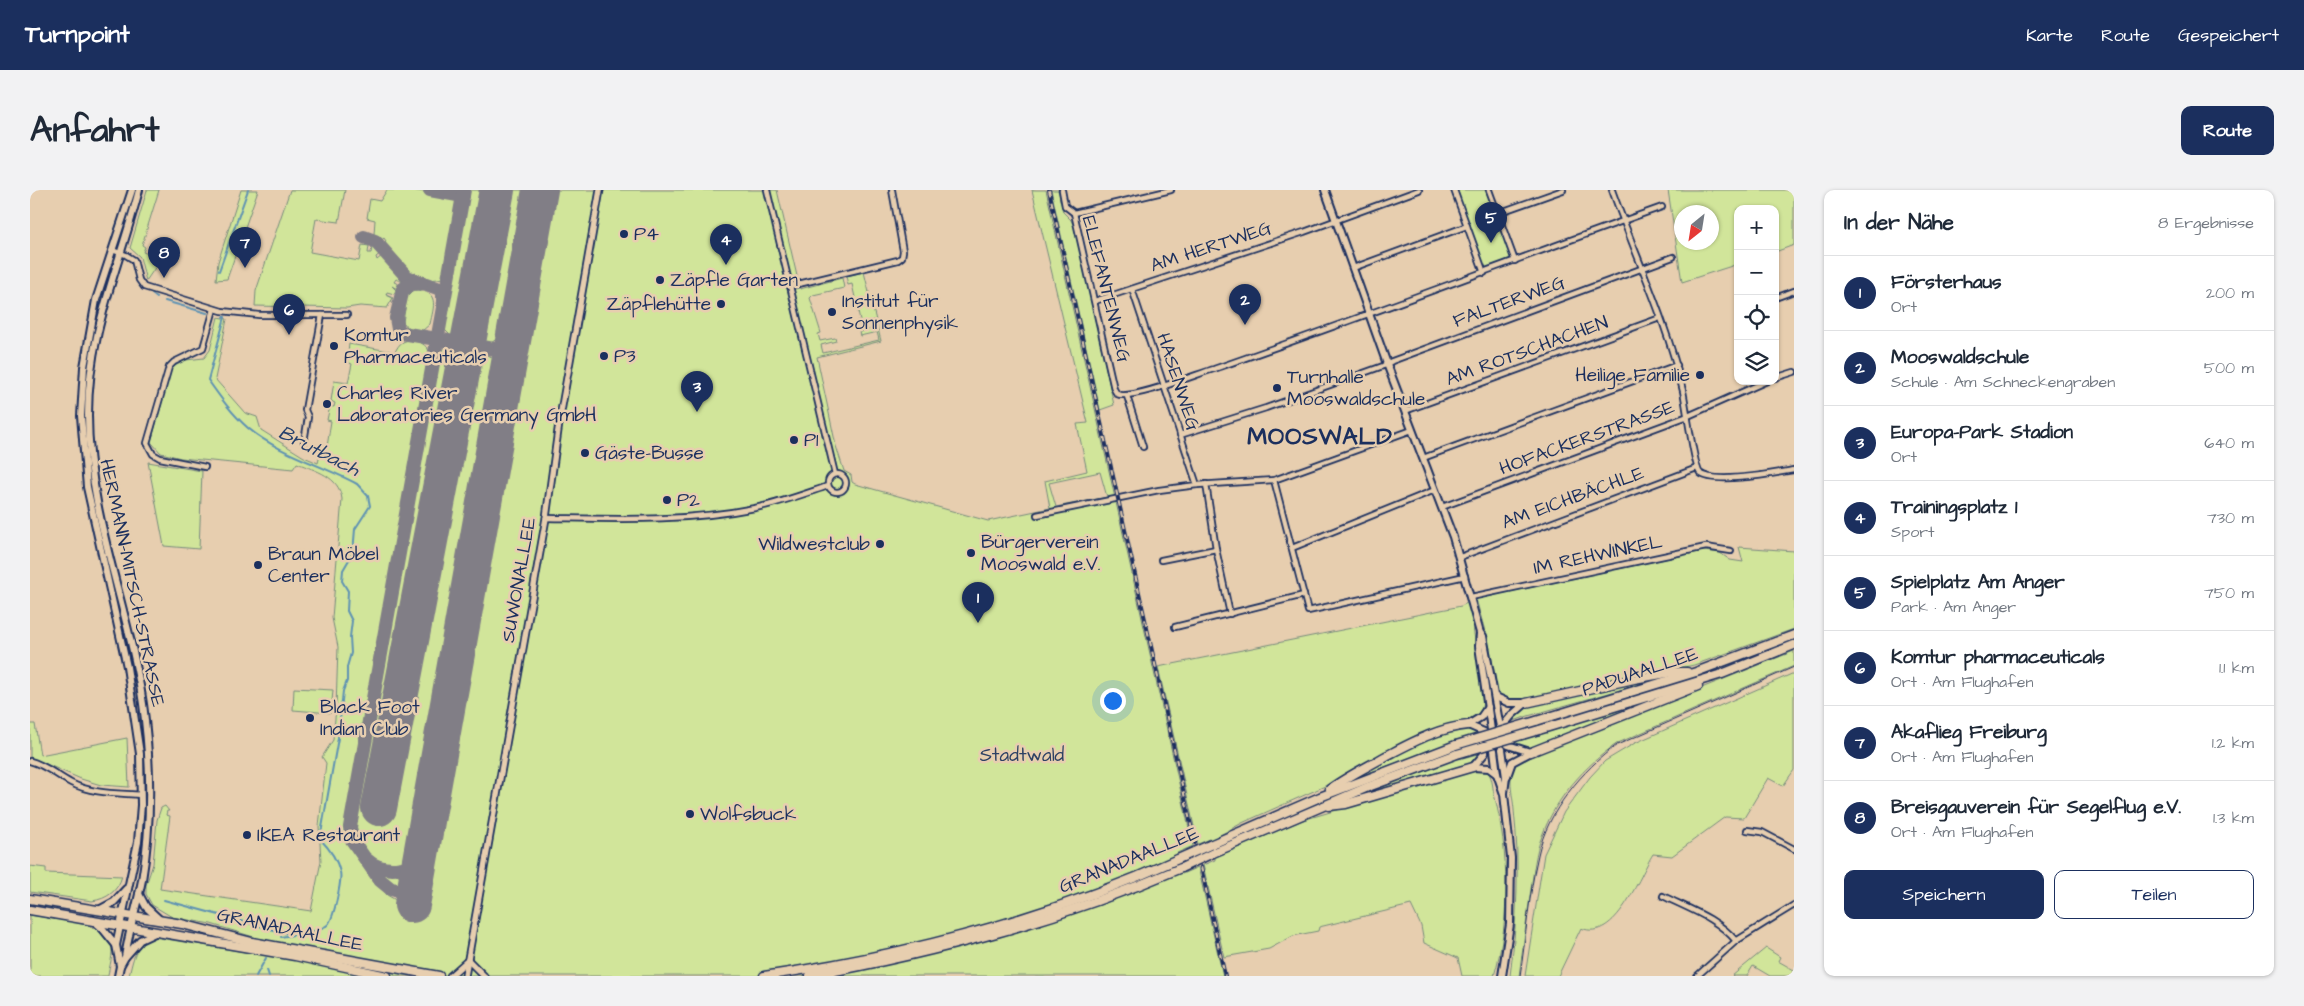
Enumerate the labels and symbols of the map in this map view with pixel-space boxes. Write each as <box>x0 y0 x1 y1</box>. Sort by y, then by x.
pin: 5 <box>1475 202 1507 243</box>
north arrow <box>1674 205 1719 250</box>
street label: ELEFANTENWEG <box>1075 213 1137 365</box>
street label: AM HERTWEG <box>1147 215 1275 279</box>
place label: P4 <box>634 221 659 248</box>
pin: 4 <box>710 224 742 265</box>
pin: 7 <box>229 227 261 268</box>
marker: P4 <box>618 228 630 240</box>
pin: 8 <box>148 237 180 278</box>
place label: Zäpfle Garten <box>670 267 798 294</box>
street label: FALTERWEG <box>1449 269 1569 335</box>
marker: Zäpfle Garten <box>654 274 666 286</box>
pin: 2 <box>1229 284 1261 325</box>
place label: Institut für Sonnenphysik <box>842 288 959 338</box>
place label: Zäpflehütte <box>607 291 711 318</box>
pin: 6 <box>273 294 305 335</box>
marker: Zäpflehütte <box>715 298 727 310</box>
marker: Institut für Sonnenphysik <box>826 306 838 318</box>
street label: AM ROTSCHACHEN <box>1442 309 1612 393</box>
place label: Komtur Pharmaceuticals <box>344 322 487 371</box>
street label: HASENWEG <box>1150 330 1206 434</box>
marker: Komtur Pharmaceuticals <box>328 340 340 352</box>
place label: P3 <box>614 343 636 370</box>
marker: P3 <box>598 350 610 362</box>
place label: Heilige Familie <box>1575 362 1690 390</box>
place label: Turnhalle Mooswaldschule <box>1287 364 1425 413</box>
marker: Heilige Familie <box>1694 369 1706 381</box>
pin: 3 <box>681 371 713 412</box>
place label: Charles River Laboratories Germany GmbH <box>337 380 597 430</box>
marker: Turnhalle Mooswaldschule <box>1271 382 1283 394</box>
street label: HOFACKERSTRASSE <box>1496 394 1678 482</box>
marker: Charles River Laboratories Germany GmbH <box>321 398 333 410</box>
water label: Brutbach <box>274 419 365 484</box>
district label: MOOSWALD <box>1247 420 1393 454</box>
place label: P1 <box>804 427 819 454</box>
marker: P1 <box>788 434 800 446</box>
place label: Gäste-Busse <box>595 440 704 467</box>
marker: Gäste-Busse <box>579 447 591 459</box>
street label: HERMANN-MITSCH-STRASSE <box>93 457 171 709</box>
street label: AM EICHBÄCHLE <box>1498 460 1648 536</box>
place label: P2 <box>677 487 700 514</box>
marker: P2 <box>661 494 673 506</box>
street label: SUWONALLEE <box>495 515 543 645</box>
street label: IM REHWINKEL <box>1531 528 1665 582</box>
place label: Bürgerverein Mooswald e.V. <box>981 529 1101 578</box>
place label: Wildwestclub <box>758 531 870 558</box>
marker: Wildwestclub <box>874 538 886 550</box>
place label: Braun Möbel Center <box>268 541 379 590</box>
marker: Bürgerverein Mooswald e.V. <box>965 547 977 559</box>
marker: Braun Möbel Center <box>252 559 264 571</box>
pin: 1 <box>962 582 994 623</box>
street label: PADUAALLEE <box>1579 641 1701 703</box>
your location <box>1100 688 1126 714</box>
place label: Black Foot Indian Club <box>320 694 420 743</box>
marker: Black Foot Indian Club <box>304 712 316 724</box>
park label: Stadtwald <box>980 742 1065 769</box>
place label: Wolfsbuck <box>700 801 797 828</box>
marker: Wolfsbuck <box>684 808 696 820</box>
street label: GRANADAALLEE <box>1055 820 1203 900</box>
place label: IKEA Restaurant <box>257 822 400 849</box>
marker: IKEA Restaurant <box>241 829 253 841</box>
street label: GRANADAALLEE <box>215 901 365 959</box>

